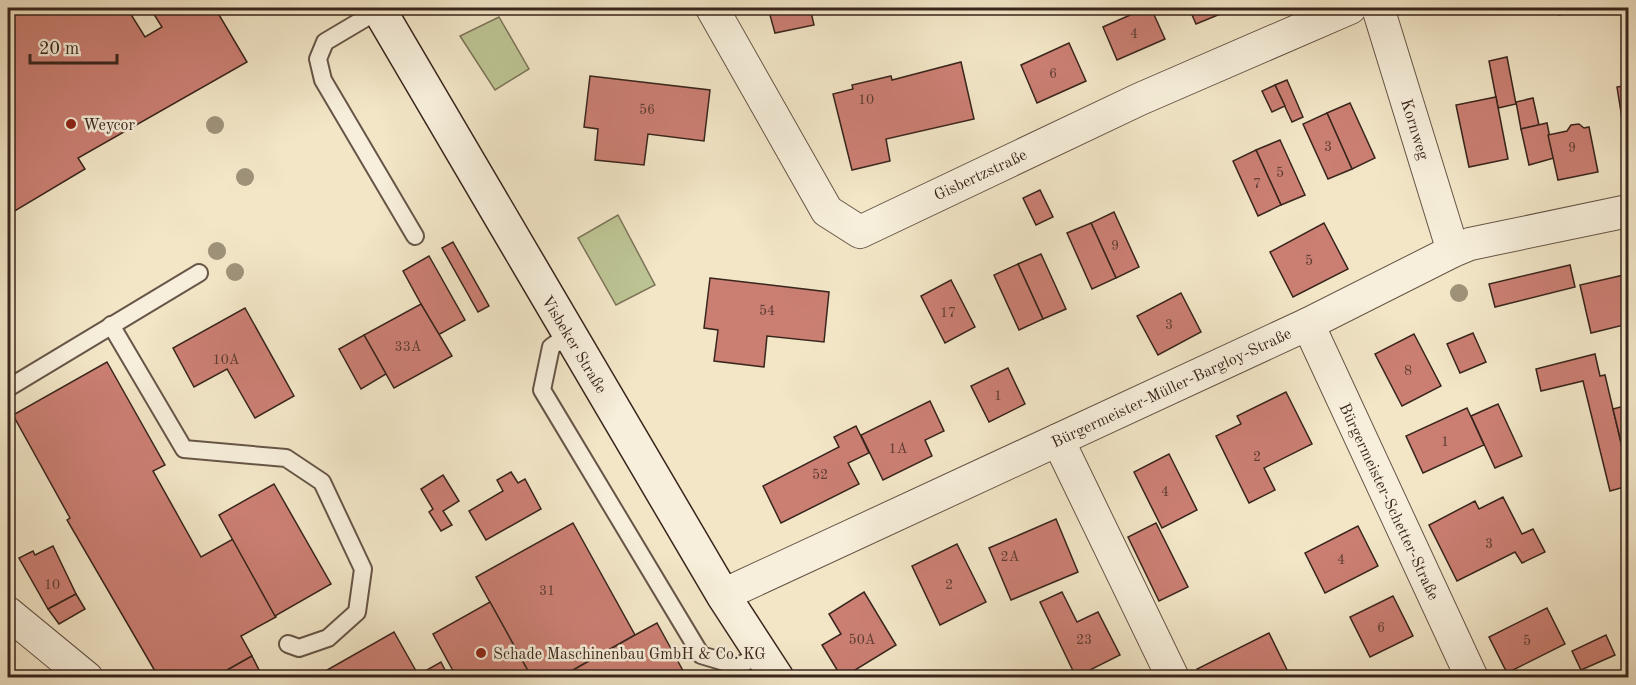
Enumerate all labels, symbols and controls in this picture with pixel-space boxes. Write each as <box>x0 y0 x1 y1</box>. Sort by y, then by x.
scale bar <box>30 27 117 65</box>
house number: 4 <box>1130 27 1138 41</box>
text: 20 m <box>39 40 79 58</box>
house number: 6 <box>1049 67 1057 81</box>
house number: 10 <box>858 93 874 107</box>
street label: Kornweg <box>1397 97 1431 162</box>
house number: 56 <box>639 103 655 117</box>
marker: Weycor <box>64 117 78 131</box>
place label: Weycor <box>83 118 136 134</box>
house number: 3 <box>1324 140 1332 154</box>
house number: 9 <box>1568 141 1576 155</box>
street label: Gisbertzstraße <box>932 147 1030 204</box>
house number: 5 <box>1276 166 1284 180</box>
house number: 7 <box>1253 177 1261 191</box>
house number: 9 <box>1111 239 1119 253</box>
house number: 5 <box>1305 254 1313 268</box>
street label: Visbeker Straße <box>538 293 609 397</box>
house number: 54 <box>759 304 775 318</box>
house number: 17 <box>940 306 956 320</box>
house number: 3 <box>1165 318 1173 332</box>
street label: Bürgermeister-Müller-Bargloy-Straße <box>1050 326 1294 452</box>
house number: 33A <box>395 340 422 354</box>
house number: 10A <box>213 353 240 367</box>
house number: 8 <box>1404 364 1412 378</box>
house number: 1 <box>994 389 1002 403</box>
street label: Bürgermeister-Schetter-Straße <box>1335 401 1441 603</box>
house number: 1 <box>1441 435 1449 449</box>
house number: 1A <box>889 442 908 456</box>
house number: 2 <box>1253 450 1261 464</box>
house number: 52 <box>812 468 828 482</box>
house number: 4 <box>1161 485 1169 499</box>
house number: 3 <box>1485 537 1493 551</box>
house number: 2A <box>1001 550 1020 564</box>
house number: 4 <box>1337 553 1345 567</box>
house number: 10 <box>44 578 60 592</box>
house number: 2 <box>945 578 953 592</box>
house number: 31 <box>539 584 555 598</box>
house number: 6 <box>1377 621 1385 635</box>
house number: 50A <box>849 633 876 647</box>
house number: 23 <box>1076 633 1092 647</box>
house number: 5 <box>1523 634 1531 648</box>
marker: Schade Maschinenbau GmbH & Co. KG <box>474 646 488 660</box>
place label: Schade Maschinenbau GmbH & Co. KG <box>493 647 766 663</box>

